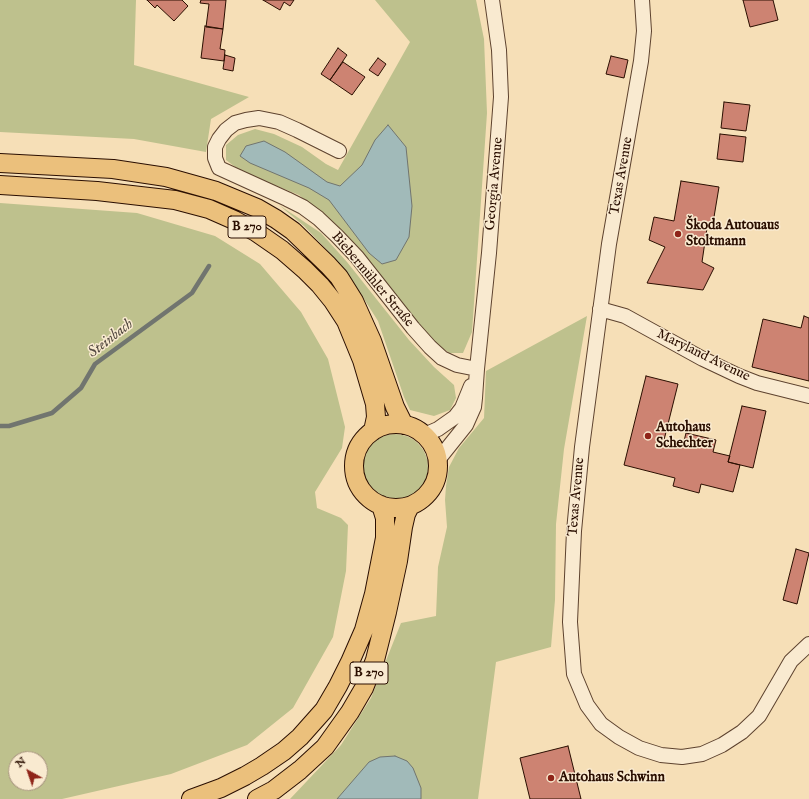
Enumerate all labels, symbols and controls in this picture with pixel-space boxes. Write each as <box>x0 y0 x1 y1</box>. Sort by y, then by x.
street label: Texas Avenue <box>607 136 637 216</box>
street label: Georgia Avenue <box>483 137 507 231</box>
road number: B 270 <box>228 216 266 238</box>
place label: Škoda Autouaus Stoltmann <box>686 218 779 250</box>
street label: Biebermühler Straße <box>327 229 417 331</box>
marker: Škoda Autouaus Stoltmann <box>673 229 683 239</box>
water label: Steinbach <box>85 316 137 362</box>
street label: Maryland Avenue <box>654 326 752 386</box>
place label: Autohaus Schechter <box>656 420 713 452</box>
marker: Autohaus Schechter <box>643 431 653 441</box>
street label: Texas Avenue <box>565 457 589 537</box>
road number: B 270 <box>350 662 388 684</box>
north arrow <box>8 751 48 791</box>
text: N <box>13 754 29 771</box>
place label: Autohaus Schwinn <box>559 770 665 786</box>
marker: Autohaus Schwinn <box>546 773 556 783</box>

